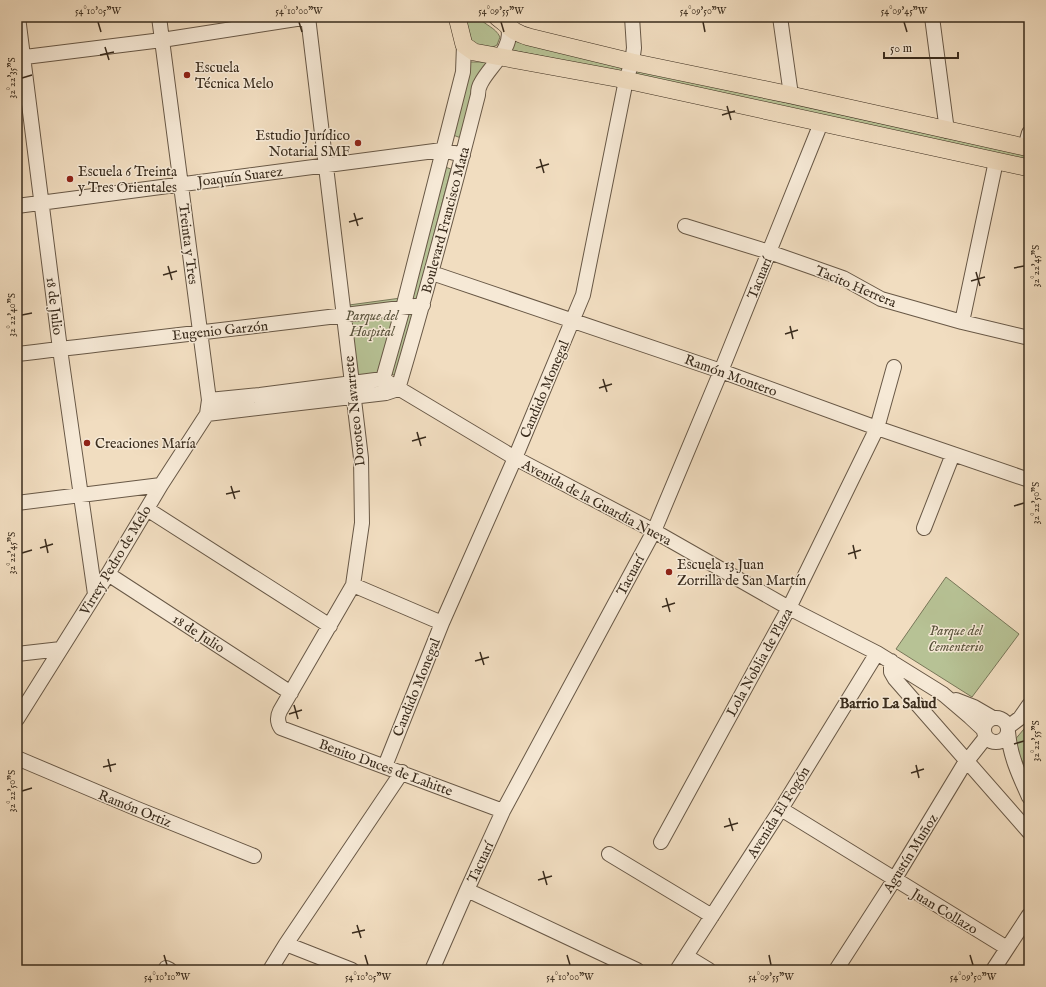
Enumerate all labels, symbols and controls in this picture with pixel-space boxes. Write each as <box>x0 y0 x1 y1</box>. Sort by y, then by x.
text: 54°10'05"W <box>75 5 121 18</box>
text: 54°10'00"W <box>275 5 323 18</box>
text: 54°09'55"W <box>478 5 524 18</box>
text: 54°09'50"W <box>680 5 727 18</box>
text: 54°09'45"W <box>881 5 928 18</box>
scale bar <box>884 34 958 60</box>
text: 50 m <box>890 41 912 56</box>
text: 32°22'35"S <box>6 57 19 99</box>
place label: Escuela Técnica Melo <box>195 59 274 93</box>
marker: Escuela Técnica Melo <box>182 70 192 80</box>
place label: Estudio Jurídico Notarial SMF <box>255 127 350 161</box>
marker: Estudio Jurídico Notarial SMF <box>353 138 363 148</box>
street label: Boulevard Francisco Mata <box>418 144 474 295</box>
place label: Escuela 6 Treinta y Tres Orientales <box>77 163 178 197</box>
street label: Joaquín Suarez <box>194 163 284 191</box>
marker: Escuela 6 Treinta y Tres Orientales <box>65 174 75 184</box>
street label: Treinta y Tres <box>174 203 202 286</box>
text: 32°22'45"S <box>1030 245 1043 287</box>
street label: Tacuarí <box>743 254 777 302</box>
street label: Tacito Herrera <box>812 262 900 312</box>
street label: 18 de Julio <box>42 276 67 337</box>
text: 32°22'40"S <box>6 293 19 337</box>
park label: Parque del Hospital <box>346 307 400 341</box>
street label: Eugenio Garzón <box>171 317 270 345</box>
street label: Candido Monegal <box>516 338 574 441</box>
street label: Ramón Montero <box>682 351 780 401</box>
street label: Doroteo Navarrete <box>340 354 370 467</box>
place label: Creaciones María <box>95 435 197 453</box>
marker: Creaciones María <box>82 438 92 448</box>
street label: Avenida de la Guardia Nueva <box>518 455 675 550</box>
text: 32°22'50"S <box>1030 482 1043 524</box>
street label: Virrey Pedro de Melo <box>75 502 156 620</box>
text: 32°22'45"S <box>6 532 19 574</box>
street label: Tacuarí <box>613 551 650 599</box>
place label: Escuela 13 Juan Zorrilla de San Martín <box>677 556 807 590</box>
marker: Escuela 13 Juan Zorrilla de San Martín <box>664 567 674 577</box>
street label: Lola Noblia de Plaza <box>723 604 798 720</box>
street label: 18 de Julio <box>169 610 228 658</box>
park label: Parque del Cementerio <box>928 622 984 656</box>
street label: Candido Monegal <box>389 635 445 739</box>
district label: Barrio La Salud <box>839 694 938 713</box>
text: 32°22'55"S <box>1030 720 1043 762</box>
street label: Benito Duces de Lahitte <box>316 735 456 801</box>
street label: Avenida El Fogón <box>743 763 815 863</box>
text: 32°22'50"S <box>6 770 19 812</box>
street label: Ramón Ortiz <box>95 786 174 832</box>
street label: Agustín Muñoz <box>879 810 943 897</box>
street label: Tacuarí <box>464 838 499 886</box>
street label: Juan Collazo <box>906 884 981 939</box>
text: 54°10'10"W <box>144 971 191 984</box>
text: 54°10'05"W <box>345 971 391 984</box>
text: 54°10'00"W <box>546 971 594 984</box>
text: 54°09'55"W <box>748 971 794 984</box>
text: 54°09'50"W <box>950 971 997 984</box>

